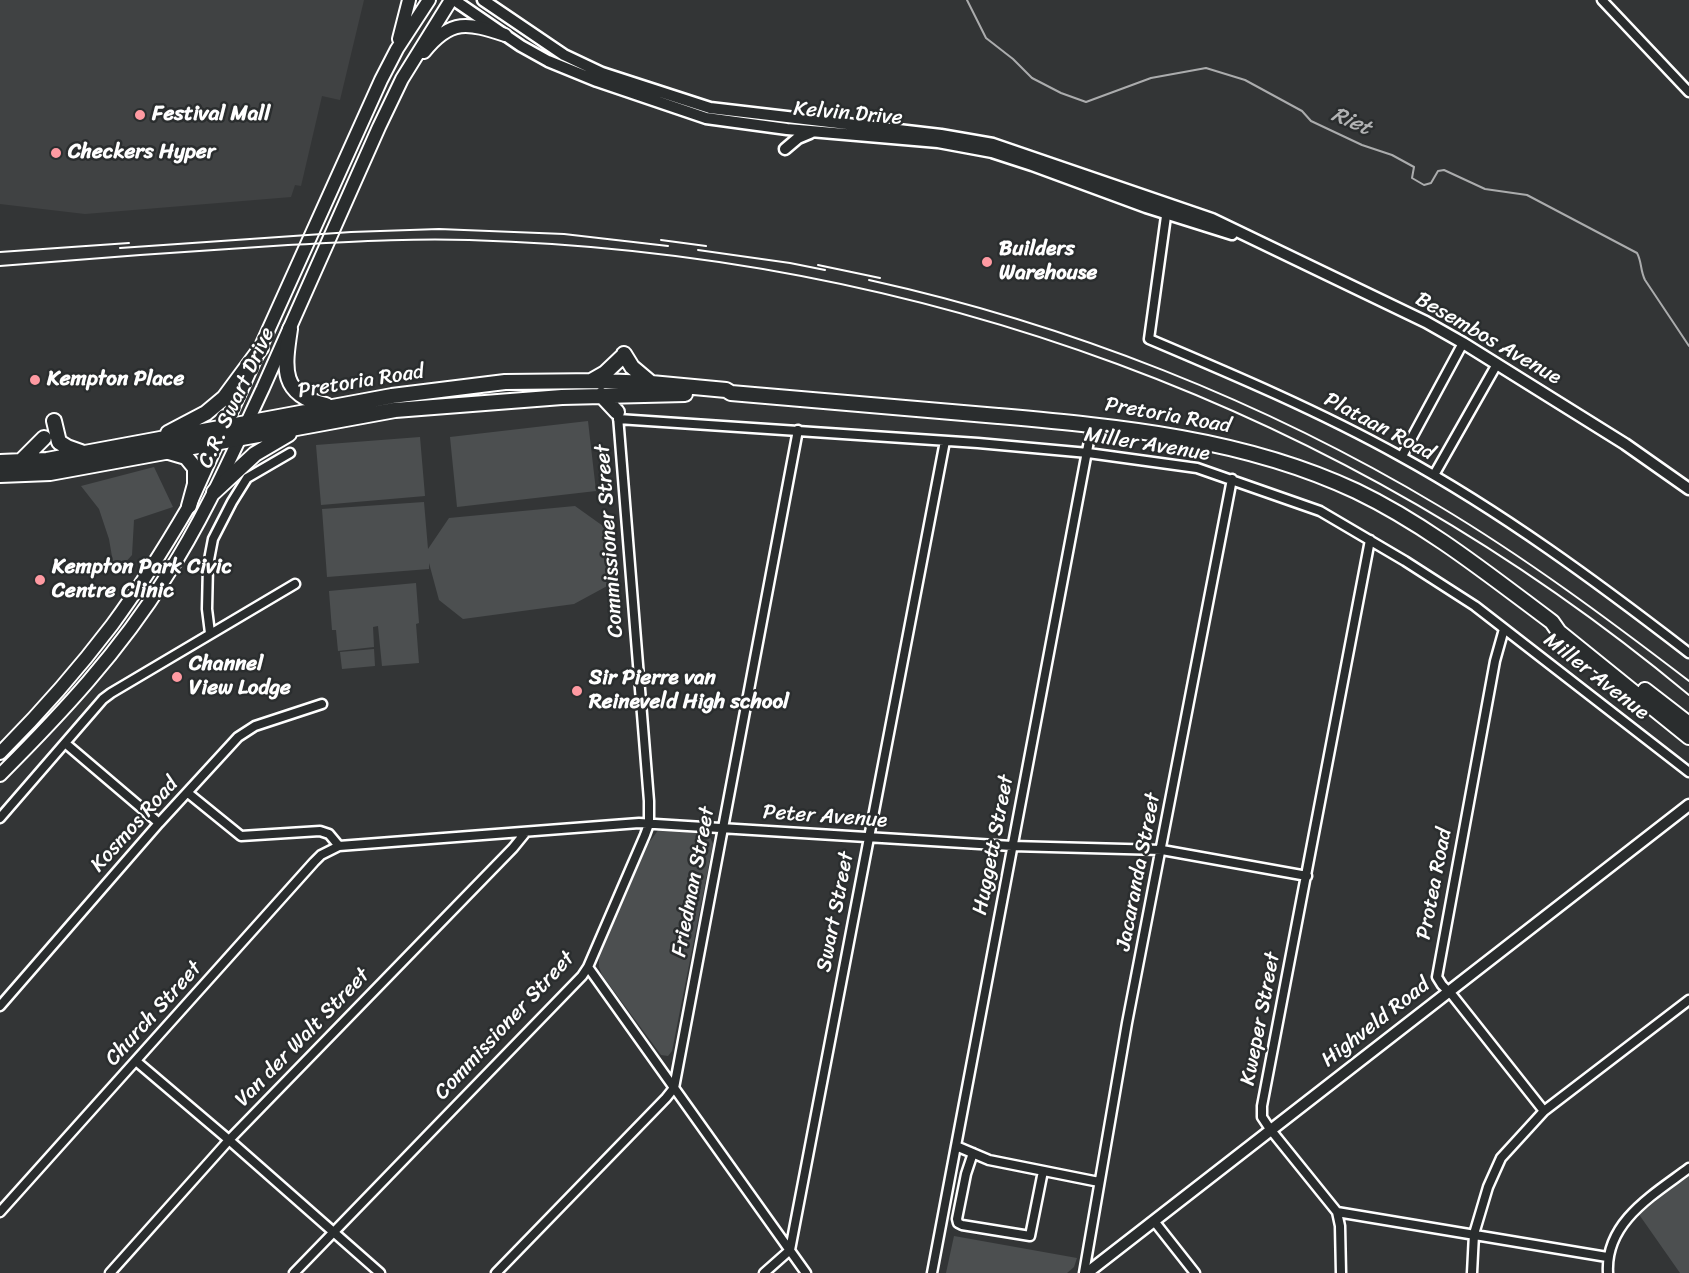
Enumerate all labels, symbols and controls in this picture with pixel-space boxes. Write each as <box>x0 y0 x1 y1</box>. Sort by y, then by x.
street label: Kelvin Drive <box>792 97 904 131</box>
place label: Festival Mall <box>152 102 270 128</box>
water label: Riet <box>1327 102 1375 142</box>
marker: Festival Mall <box>133 108 147 122</box>
place label: Checkers Hyper <box>68 140 215 166</box>
marker: Checkers Hyper <box>49 146 63 160</box>
place label: Builders Warehouse <box>999 237 1097 287</box>
marker: Builders Warehouse <box>980 255 994 269</box>
street label: Besembos Avenue <box>1411 287 1565 391</box>
street label: C.R. Swart Drive <box>193 324 281 472</box>
street label: Pretoria Road <box>296 360 426 404</box>
place label: Kempton Place <box>47 367 184 393</box>
marker: Kempton Place <box>28 373 42 387</box>
street label: Plataan Road <box>1319 387 1439 467</box>
street label: Pretoria Road <box>1103 393 1233 439</box>
street label: Miller Avenue <box>1082 423 1212 467</box>
street label: Commissioner Street <box>591 443 629 639</box>
place label: Kempton Park Civic Centre Clinic <box>52 555 232 605</box>
marker: Kempton Park Civic Centre Clinic <box>33 573 47 587</box>
street label: Miller Avenue <box>1538 628 1654 726</box>
place label: Channel View Lodge <box>189 652 291 702</box>
place label: Sir Pierre van Reineveld High school <box>589 666 789 716</box>
marker: Channel View Lodge <box>170 670 184 684</box>
marker: Sir Pierre van Reineveld High school <box>570 684 584 698</box>
street label: Kosmos Road <box>86 772 184 878</box>
street label: Huggett Street <box>968 773 1020 917</box>
street label: Jacaranda Street <box>1111 791 1167 953</box>
street label: Peter Avenue <box>762 800 888 834</box>
street label: Friedman Street <box>667 805 721 959</box>
street label: Protea Road <box>1412 826 1458 942</box>
street label: Swart Street <box>812 850 860 974</box>
street label: Commissioner Street <box>430 947 580 1105</box>
street label: Kweper Street <box>1236 950 1286 1088</box>
street label: Church Street <box>100 957 208 1071</box>
street label: Van der Walt Street <box>231 964 375 1112</box>
street label: Highveld Road <box>1317 973 1435 1073</box>

